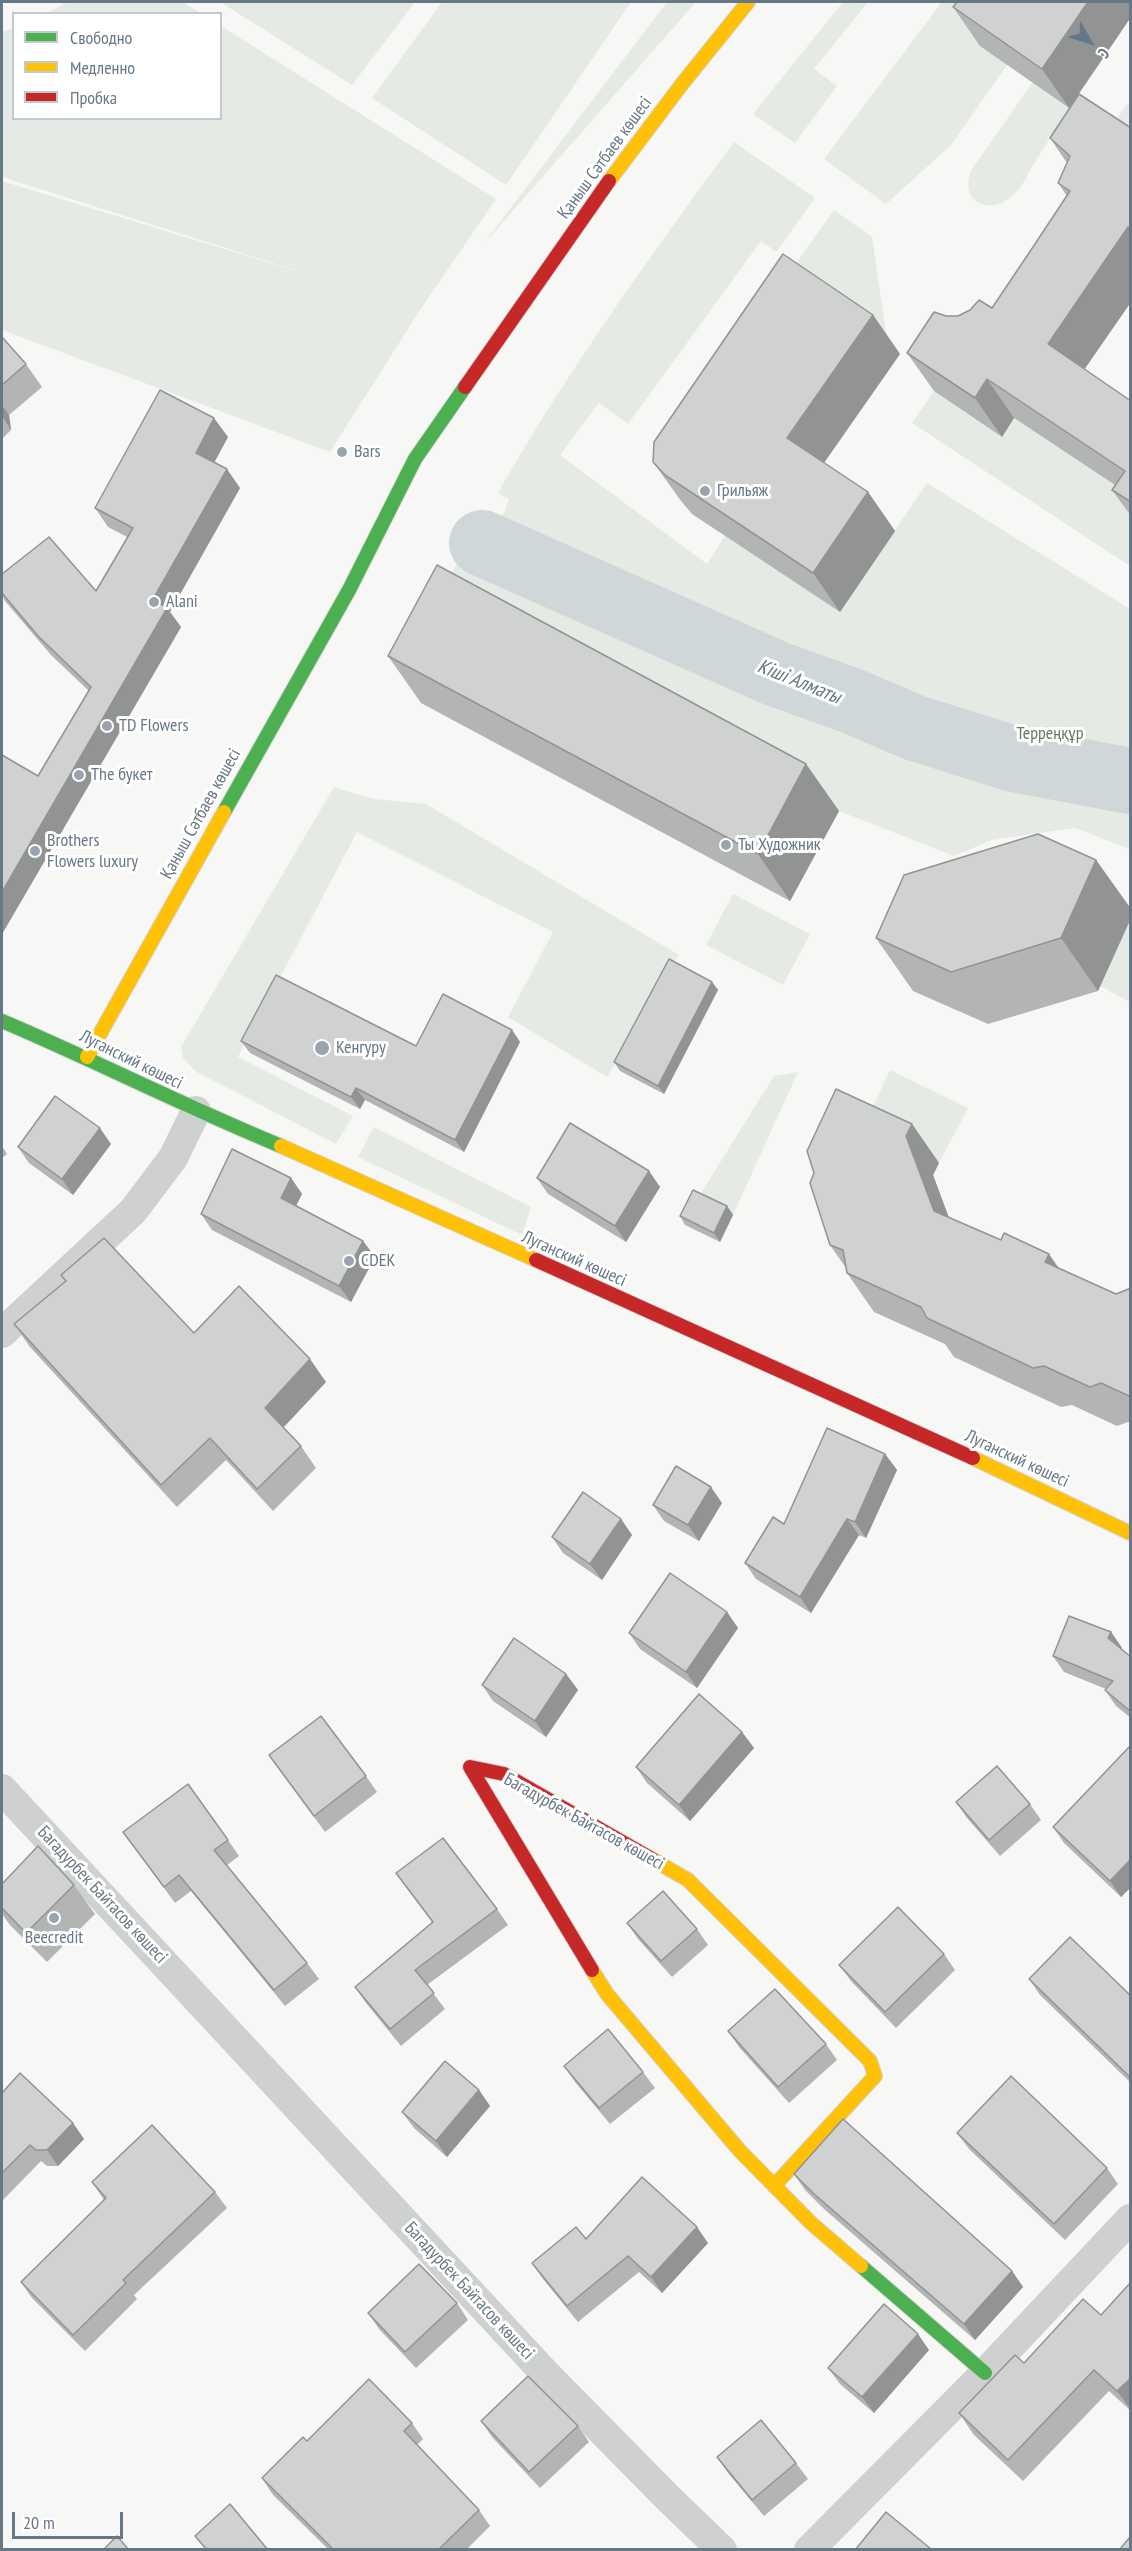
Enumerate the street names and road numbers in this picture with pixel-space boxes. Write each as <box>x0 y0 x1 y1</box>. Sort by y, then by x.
street label: Қаныш Сәтбаев көшесі <box>553 93 657 223</box>
street label: Қаныш Сәтбаев көшесі <box>156 745 246 883</box>
street label: Луганский көшесі <box>76 1026 186 1094</box>
street label: Луганский көшесі <box>518 1226 630 1292</box>
street label: Луганский көшесі <box>962 1426 1072 1492</box>
street label: Багадурбек Байтасов көшесі <box>500 1769 668 1875</box>
street label: Багадурбек Байтасов көшесі <box>33 1822 171 1968</box>
street label: Багадурбек Байтасов көшесі <box>400 2218 538 2364</box>

